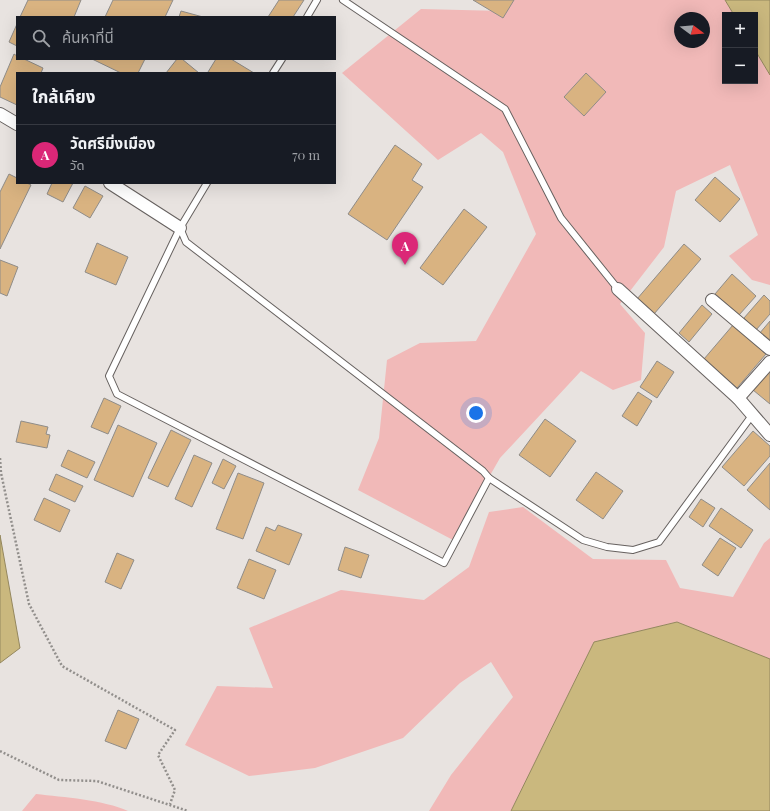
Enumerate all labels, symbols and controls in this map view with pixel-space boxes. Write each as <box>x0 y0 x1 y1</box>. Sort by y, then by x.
north arrow <box>674 12 710 48</box>
map controls <box>722 12 758 84</box>
button: + <box>722 12 758 48</box>
search box <box>16 16 336 60</box>
icon: search <box>30 27 52 49</box>
text: ค้นหาที่นี่ <box>62 27 114 47</box>
button: − <box>722 48 758 84</box>
text: ใกล้เคียง <box>32 85 95 107</box>
text: วัดศรีมิ่งเมือง <box>70 133 155 153</box>
text: A <box>41 146 49 163</box>
text: 70 m <box>292 146 320 163</box>
text: วัด <box>70 156 84 173</box>
pin: A <box>392 232 418 265</box>
your location <box>466 403 486 423</box>

